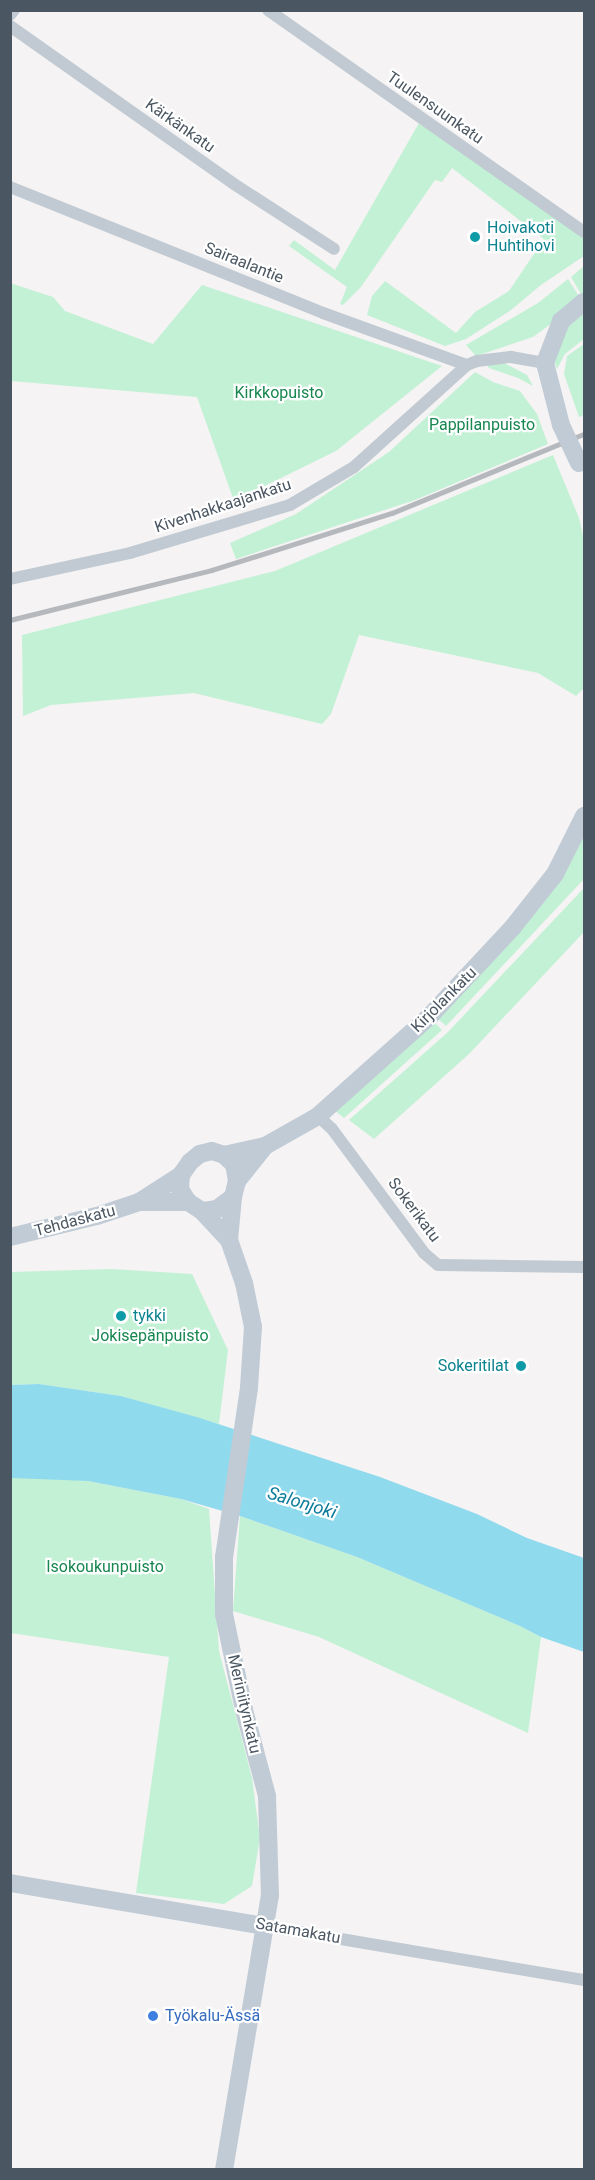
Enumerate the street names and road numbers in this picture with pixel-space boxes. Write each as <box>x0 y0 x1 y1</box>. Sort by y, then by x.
street label: Tuulensuunkatu <box>383 68 487 148</box>
street label: Kärkänkatu <box>141 95 219 157</box>
street label: Sairaalantie <box>202 238 286 288</box>
street label: Kivenhakkaajankatu <box>152 475 294 537</box>
street label: Kirjolankatu <box>407 963 481 1037</box>
street label: Sokerikatu <box>384 1174 444 1246</box>
street label: Tehdaskatu <box>32 1201 118 1241</box>
street label: Meriniitynkatu <box>223 1653 265 1755</box>
street label: Satamakatu <box>254 1914 342 1948</box>

